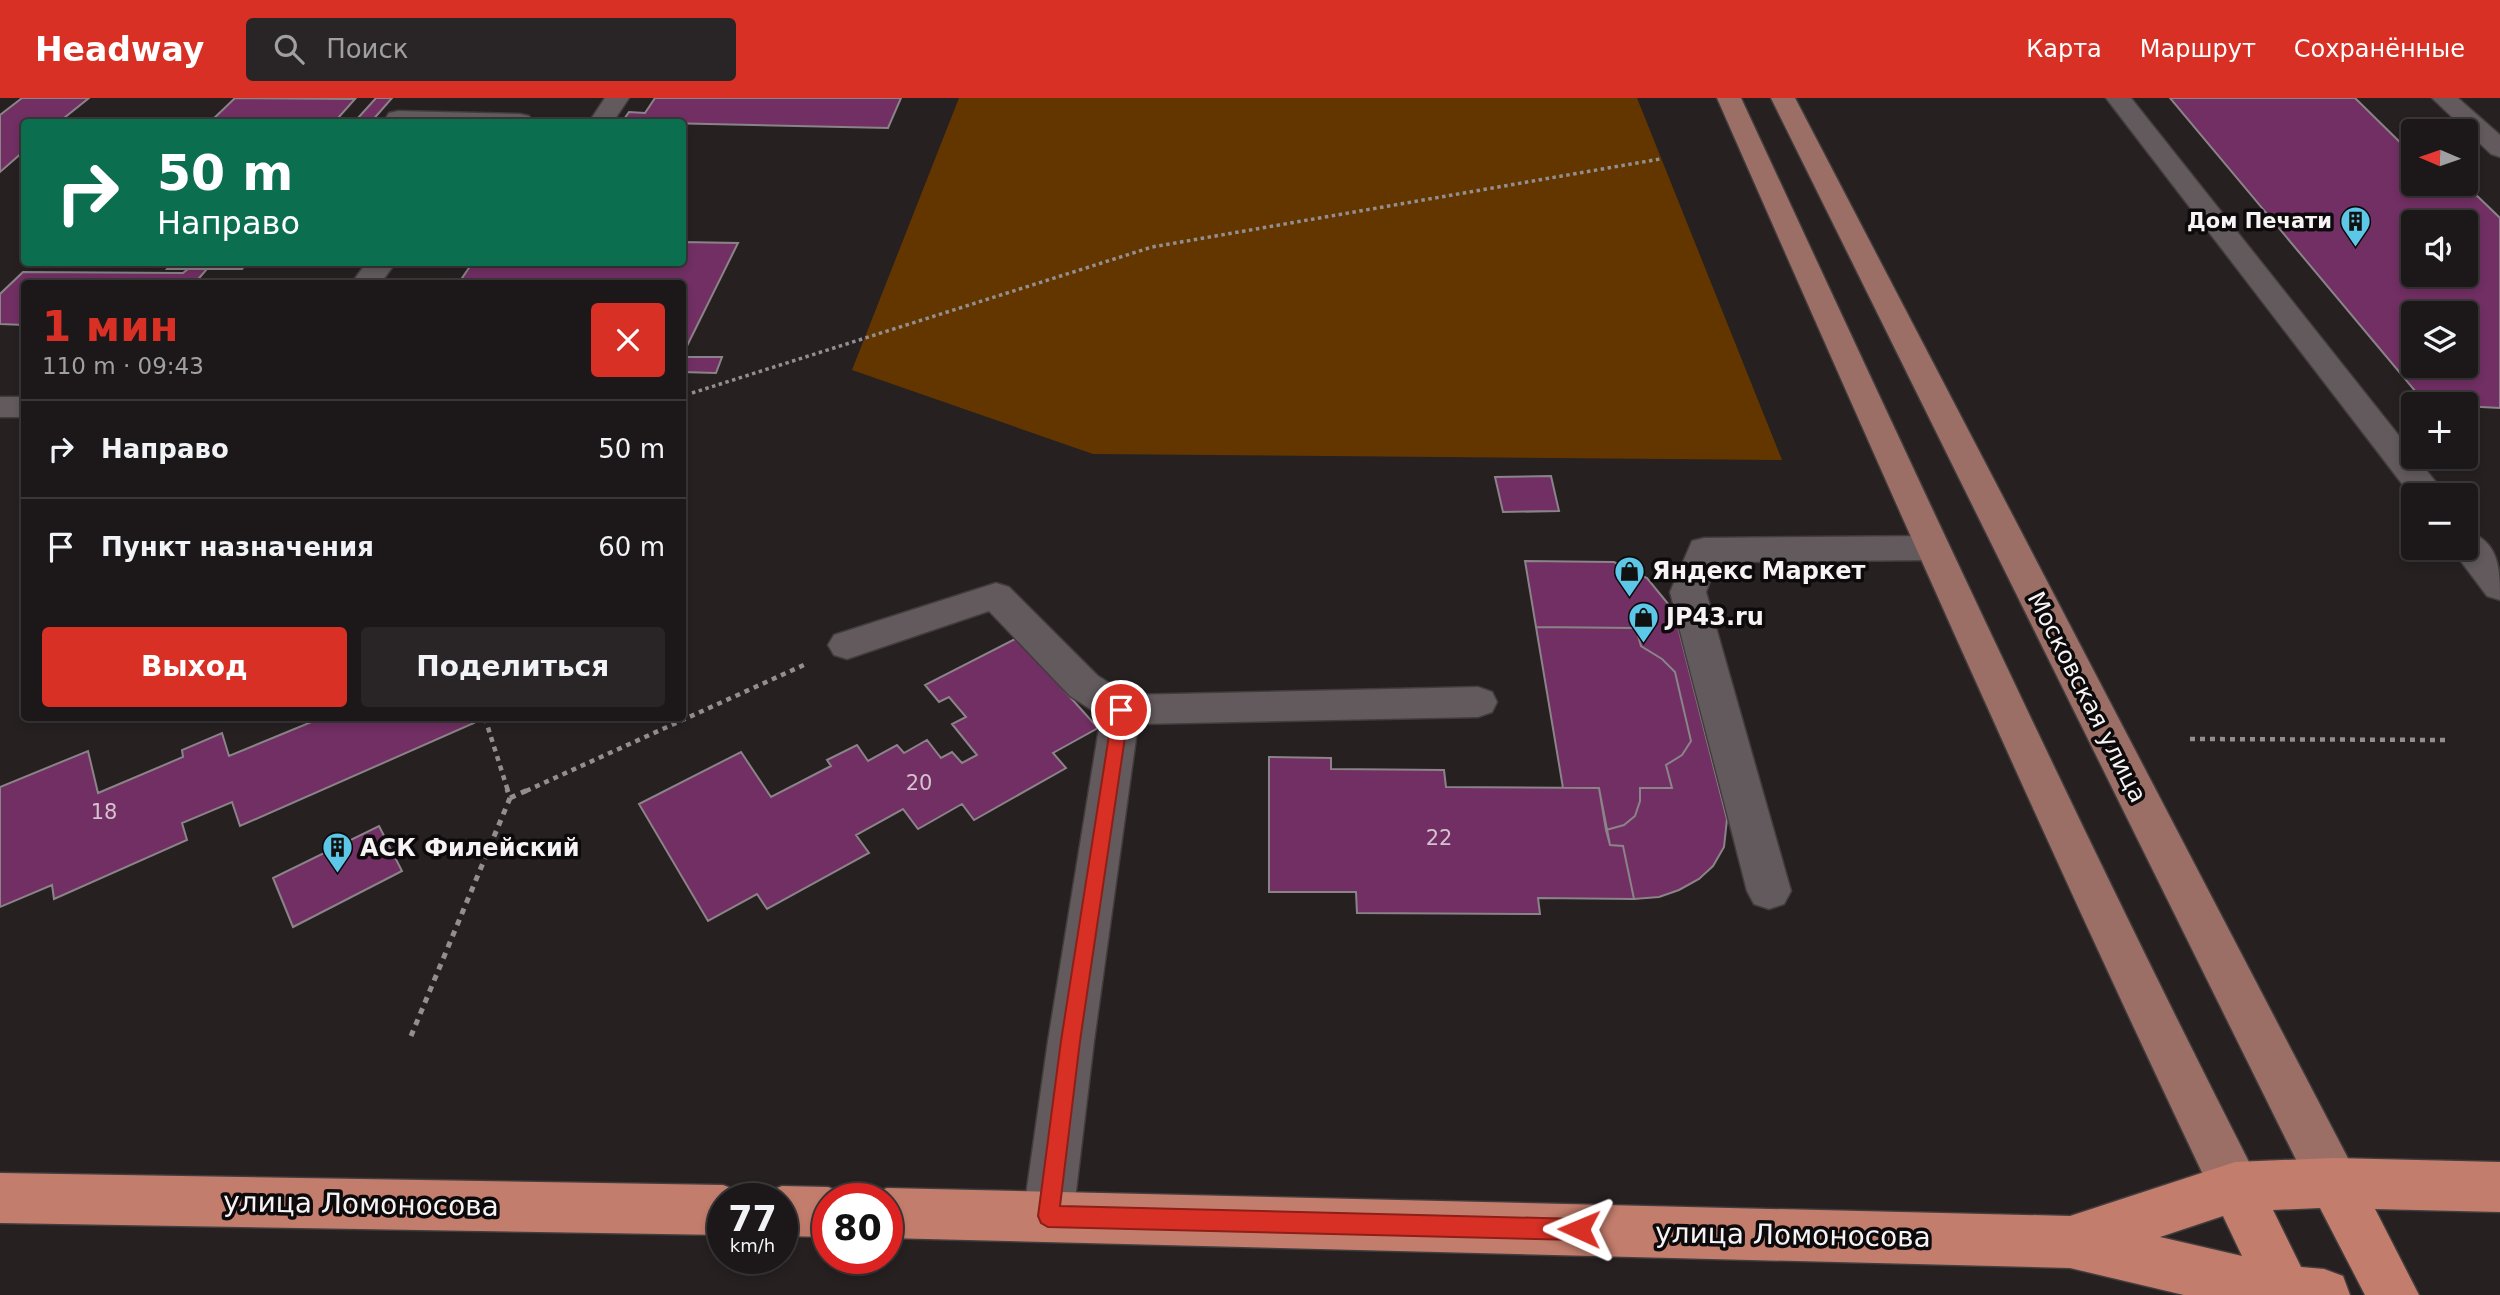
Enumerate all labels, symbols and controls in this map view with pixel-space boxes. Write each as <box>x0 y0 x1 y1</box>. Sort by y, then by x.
search box <box>246 18 736 81</box>
text: Headway <box>35 30 204 69</box>
icon: search <box>270 30 308 68</box>
text: Поиск <box>326 34 409 64</box>
text: Карта <box>2026 35 2102 63</box>
text: Маршрут <box>2140 35 2256 63</box>
text: Сохранённые <box>2294 35 2465 63</box>
north arrow <box>2401 119 2478 196</box>
map controls <box>2401 119 2478 560</box>
text: 50 m <box>157 145 293 202</box>
icon: right <box>42 147 133 238</box>
text: Направо <box>157 204 300 242</box>
building icon: Дом Печати <box>2338 204 2372 248</box>
place label: Дом Печати <box>2187 209 2332 233</box>
button: sound <box>2401 210 2478 287</box>
button: layers <box>2401 301 2478 378</box>
text: 1 мин <box>42 302 179 351</box>
button: close <box>591 303 665 377</box>
text: 110 m · 09:43 <box>42 353 204 379</box>
button: + <box>2401 392 2478 469</box>
icon: right <box>42 430 80 468</box>
text: Направо <box>101 434 229 464</box>
text: 50 m <box>598 434 665 464</box>
button: − <box>2401 483 2478 560</box>
icon: arrive <box>42 528 80 566</box>
text: Пункт назначения <box>101 532 374 562</box>
text: 60 m <box>598 532 665 562</box>
shop icon: Яндекс Маркет <box>1612 554 1646 598</box>
place label: Яндекс Маркет <box>1652 557 1865 585</box>
street label: Московская улица <box>2022 587 2152 807</box>
shop icon: JP43.ru <box>1626 600 1660 644</box>
place label: JP43.ru <box>1664 603 1764 631</box>
button: Выход <box>42 627 347 707</box>
button: Поделиться <box>361 627 665 707</box>
pin <box>1091 680 1151 740</box>
icon: arrive <box>1102 691 1140 729</box>
house number: 20 <box>906 771 932 795</box>
house number: 18 <box>91 800 117 824</box>
house number: 22 <box>1426 826 1452 850</box>
building icon: АСК Филейский <box>320 831 354 875</box>
place label: АСК Филейский <box>360 834 580 862</box>
speed limit sign: 80 <box>812 1183 903 1274</box>
street label: улица Ломоносова <box>223 1185 499 1223</box>
position arrow <box>1542 1192 1616 1266</box>
text: 77 <box>728 1199 777 1239</box>
street label: улица Ломоносова <box>1655 1216 1931 1254</box>
text: km/h <box>730 1235 775 1256</box>

